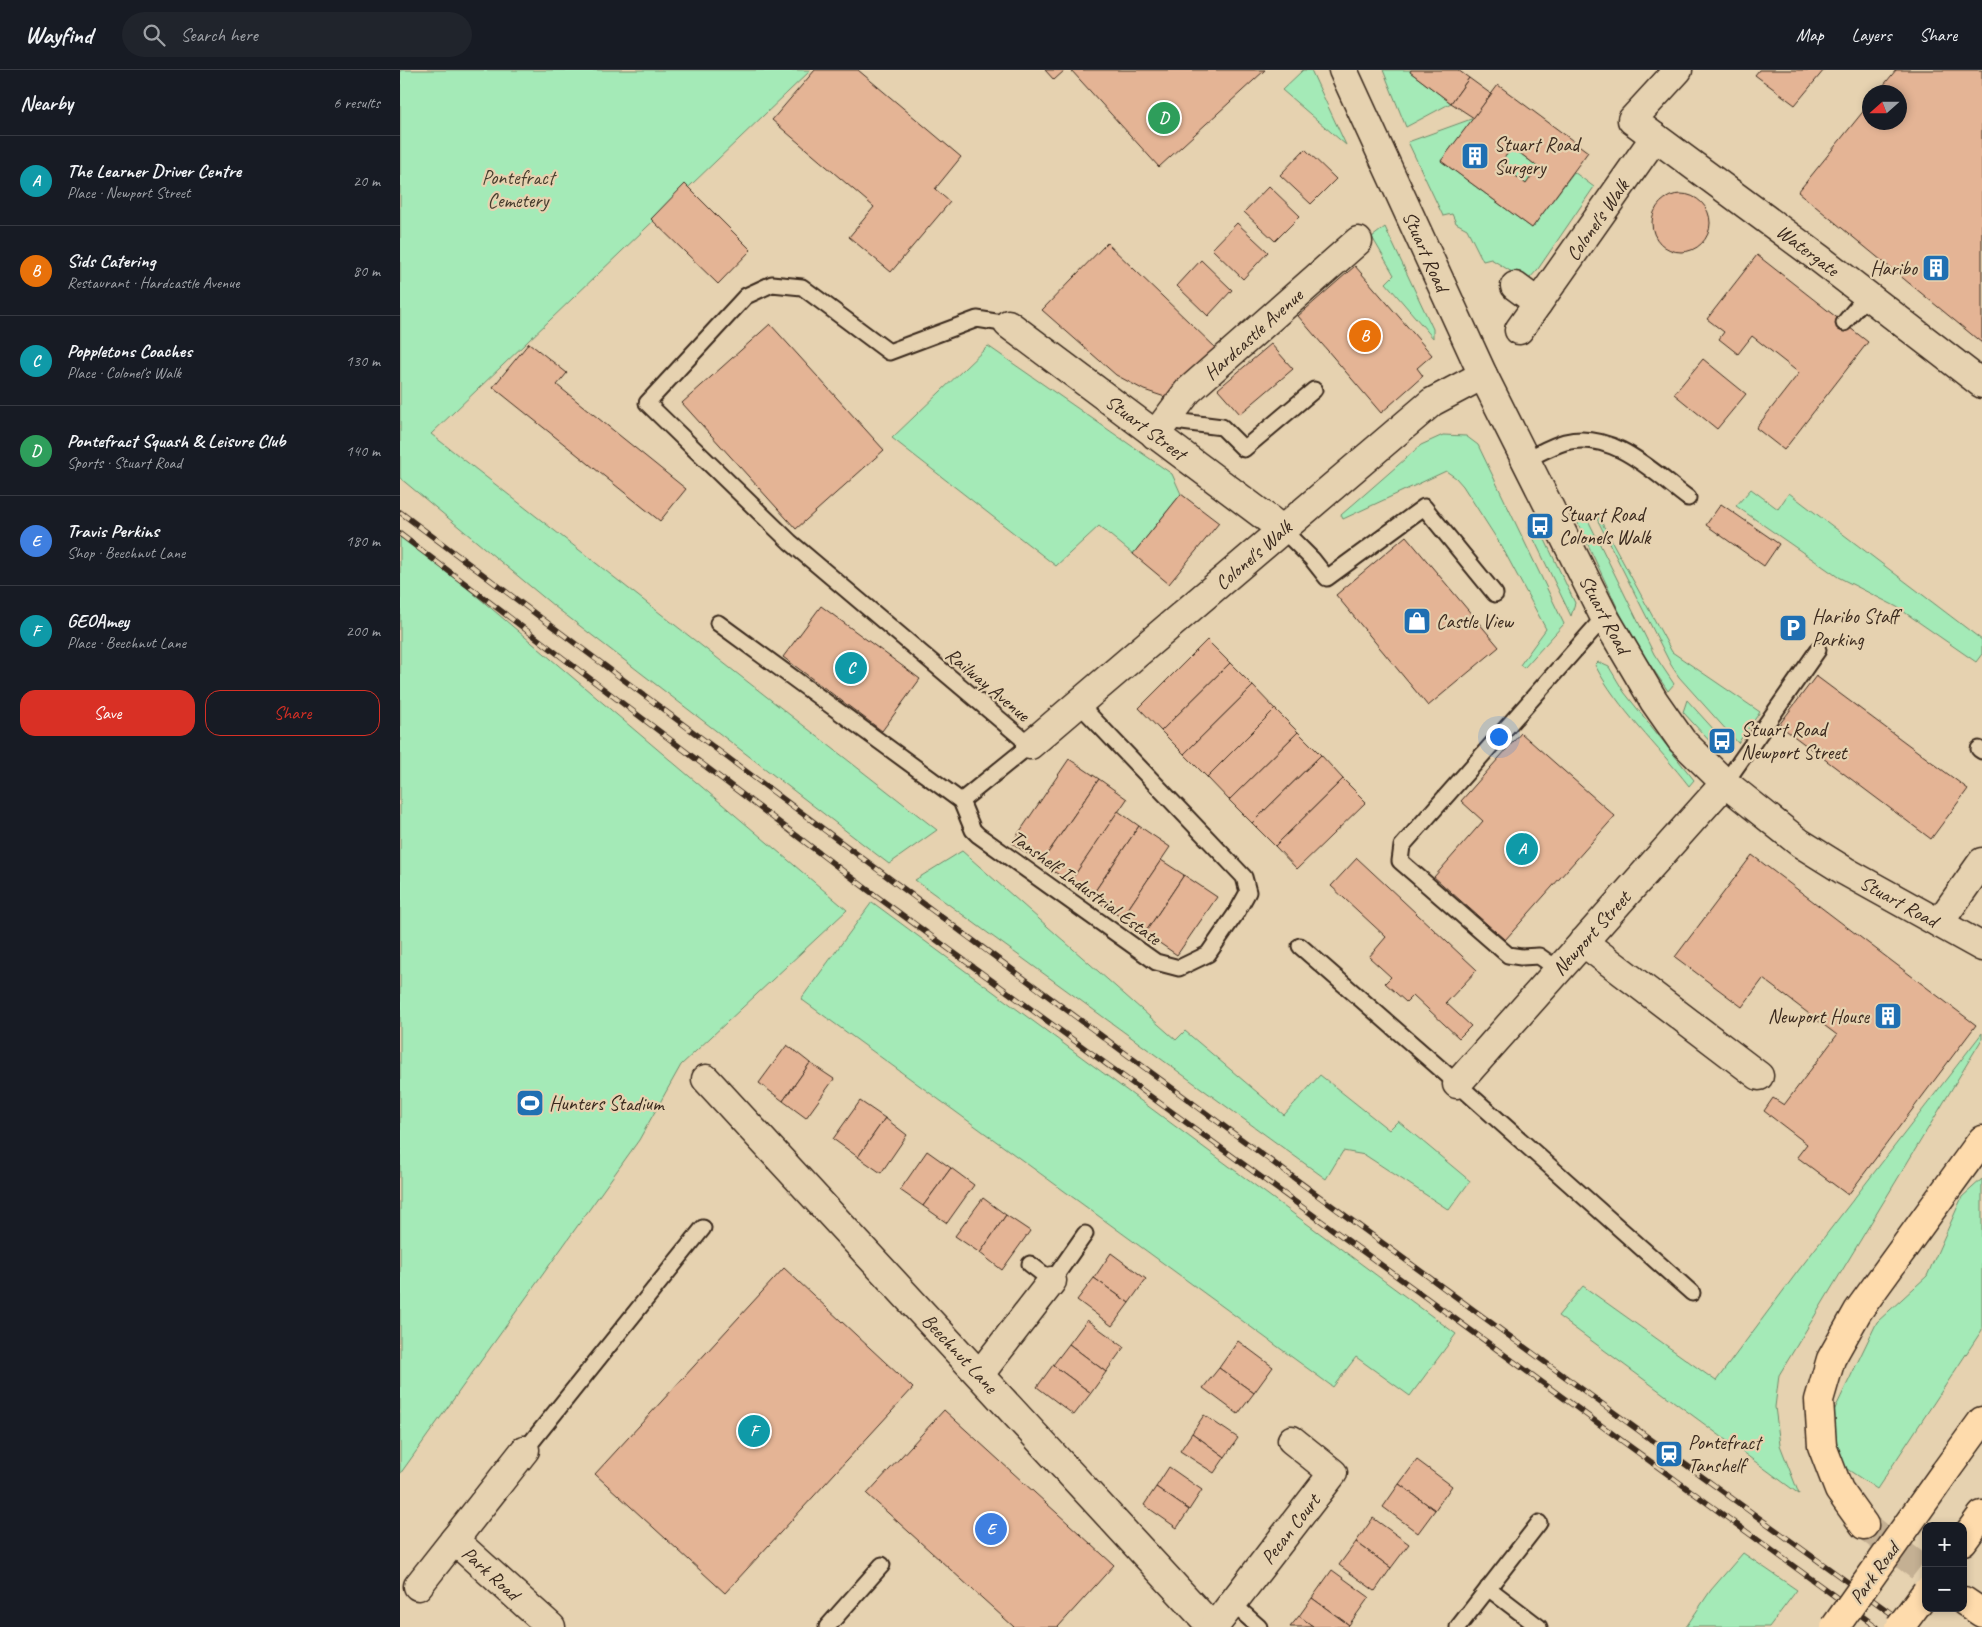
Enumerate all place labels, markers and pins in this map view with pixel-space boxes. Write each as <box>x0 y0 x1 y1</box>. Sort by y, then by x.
pin: D <box>1148 99 1180 137</box>
place label: Stuart Road Surgery <box>1494 132 1582 180</box>
building icon: Stuart Road Surgery <box>1460 141 1490 171</box>
building icon: Haribo <box>1921 253 1951 283</box>
place label: Haribo <box>1870 256 1918 281</box>
pin: B <box>1349 317 1381 355</box>
place label: Stuart Road Colonels Walk <box>1559 502 1652 550</box>
bus stop icon: Stuart Road Colonels Walk <box>1525 511 1555 541</box>
place label: Haribo Staff Parking <box>1812 604 1903 652</box>
shop icon: Castle View <box>1402 606 1432 636</box>
place label: Castle View <box>1436 609 1514 634</box>
parking icon: Haribo Staff Parking <box>1778 613 1808 643</box>
pin: C <box>835 649 867 687</box>
place label: Stuart Road Newport Street <box>1741 717 1849 765</box>
bus stop icon: Stuart Road Newport Street <box>1707 726 1737 756</box>
pin: A <box>1506 830 1538 868</box>
building icon: Newport House <box>1873 1001 1903 1031</box>
place label: Newport House <box>1768 1004 1870 1029</box>
sports icon: Hunters Stadium <box>515 1088 545 1118</box>
place label: Hunters Stadium <box>549 1091 665 1116</box>
pin: F <box>738 1412 770 1450</box>
place label: Pontefract Tanshelf <box>1688 1430 1764 1478</box>
station icon: Pontefract Tanshelf <box>1654 1439 1684 1469</box>
pin: E <box>975 1510 1007 1548</box>

